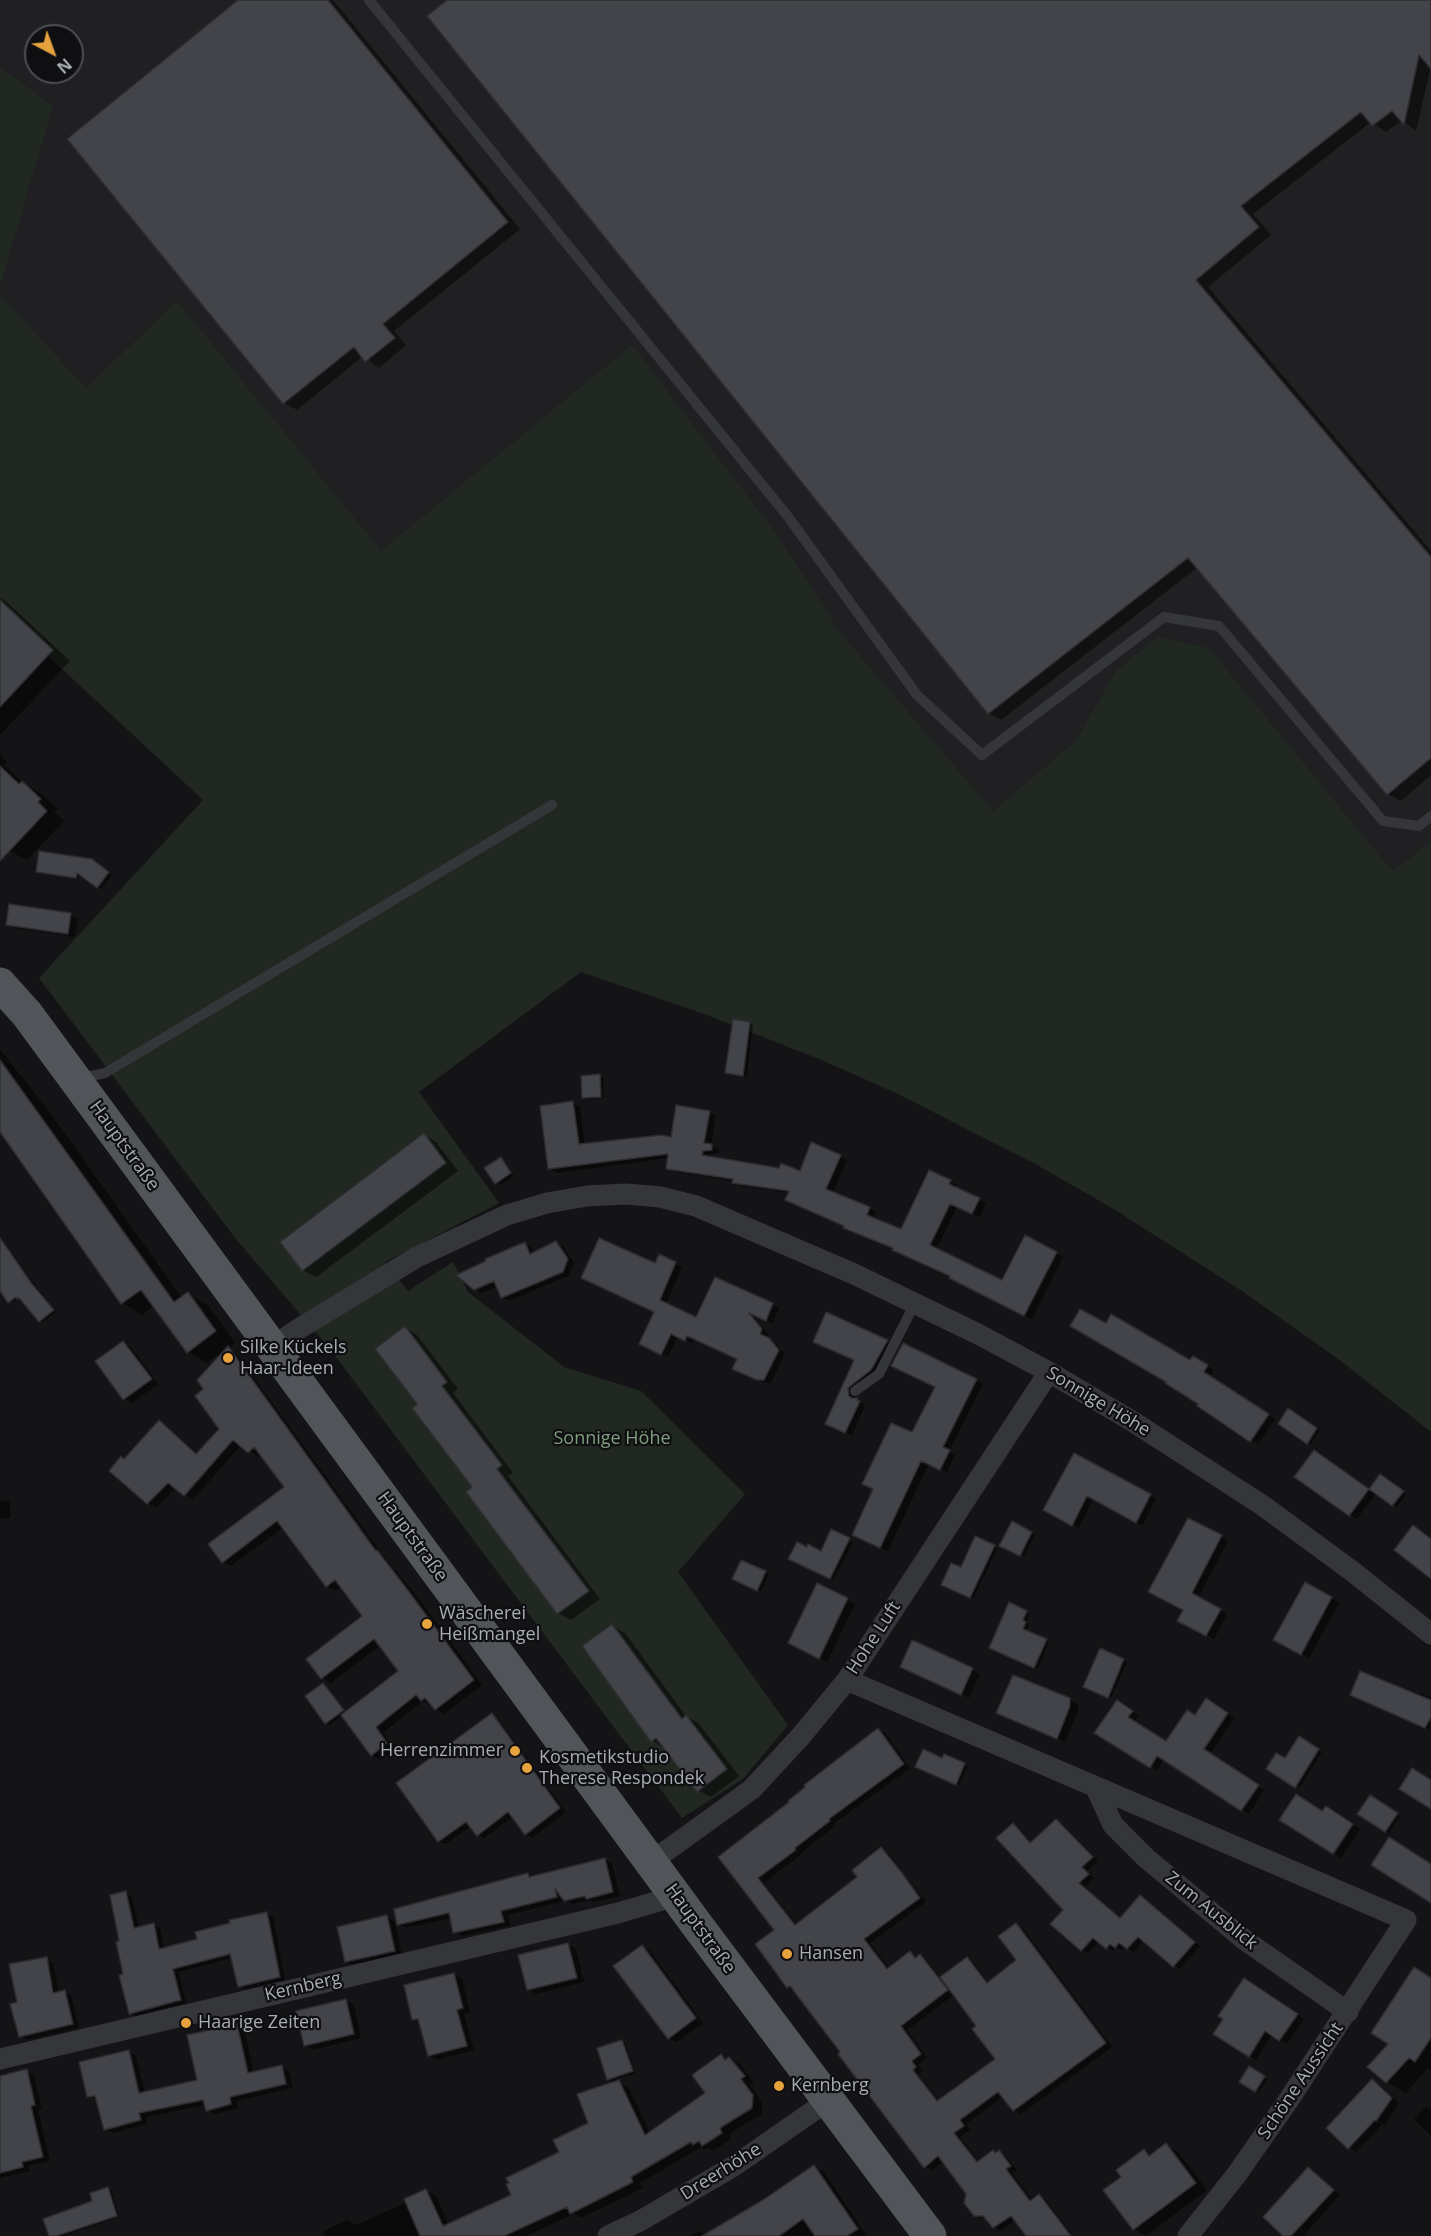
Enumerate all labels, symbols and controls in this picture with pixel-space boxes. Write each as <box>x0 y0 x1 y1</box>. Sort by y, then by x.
north arrow <box>24 24 84 84</box>
text: N <box>52 53 77 79</box>
street label: Hauptstraße <box>84 1097 164 1195</box>
place label: Silke Kückels Haar-Ideen <box>240 1337 347 1380</box>
marker: Silke Kückels Haar-Ideen <box>221 1351 235 1365</box>
street label: Sonnige Höhe <box>1042 1363 1154 1441</box>
park label: Sonnige Höhe <box>553 1428 671 1450</box>
street label: Hauptstraße <box>372 1488 452 1586</box>
street label: Hohe Luft <box>842 1597 906 1679</box>
place label: Wäscherei Heißmangel <box>439 1603 540 1646</box>
marker: Wäscherei Heißmangel <box>420 1617 434 1631</box>
place label: Herrenzimmer <box>380 1740 503 1762</box>
marker: Herrenzimmer <box>508 1744 522 1758</box>
place label: Kosmetikstudio Therese Respondek <box>539 1747 704 1790</box>
marker: Kosmetikstudio Therese Respondek <box>520 1761 534 1775</box>
street label: Zum Ausblick <box>1161 1867 1261 1955</box>
street label: Hauptstraße <box>660 1880 740 1978</box>
place label: Hansen <box>799 1943 863 1965</box>
marker: Hansen <box>780 1947 794 1961</box>
street label: Kernberg <box>263 1968 343 2006</box>
place label: Haarige Zeiten <box>198 2012 320 2034</box>
marker: Haarige Zeiten <box>179 2016 193 2030</box>
street label: Schöne Aussicht <box>1254 2018 1348 2144</box>
place label: Kernberg <box>791 2075 869 2097</box>
marker: Kernberg <box>772 2079 786 2093</box>
street label: Dreerhöhe <box>677 2139 765 2205</box>

